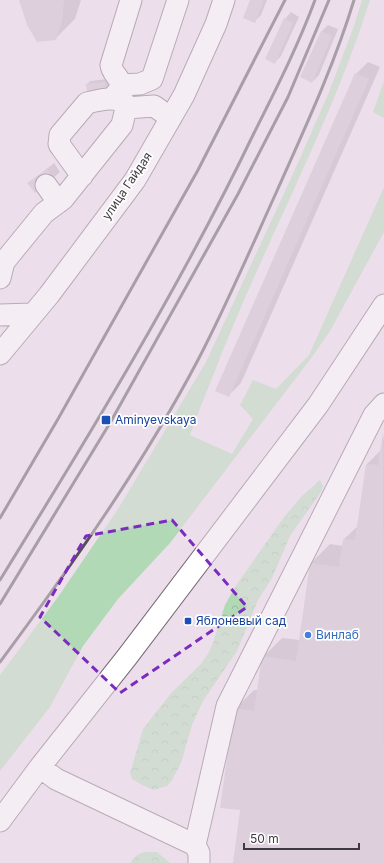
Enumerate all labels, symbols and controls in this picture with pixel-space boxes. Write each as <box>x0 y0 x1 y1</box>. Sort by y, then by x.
street label: улица Гайдая <box>98 149 155 222</box>
place label: Aminyevskaya <box>115 412 197 427</box>
marker: Aminyevskaya <box>100 414 112 426</box>
place label: Яблоневый сад <box>196 613 287 628</box>
marker: Яблоневый сад <box>183 616 193 626</box>
place label: Винлаб <box>316 627 359 642</box>
marker: Винлаб <box>303 630 313 640</box>
scale bar <box>244 825 359 851</box>
text: 50 m <box>250 831 279 846</box>

